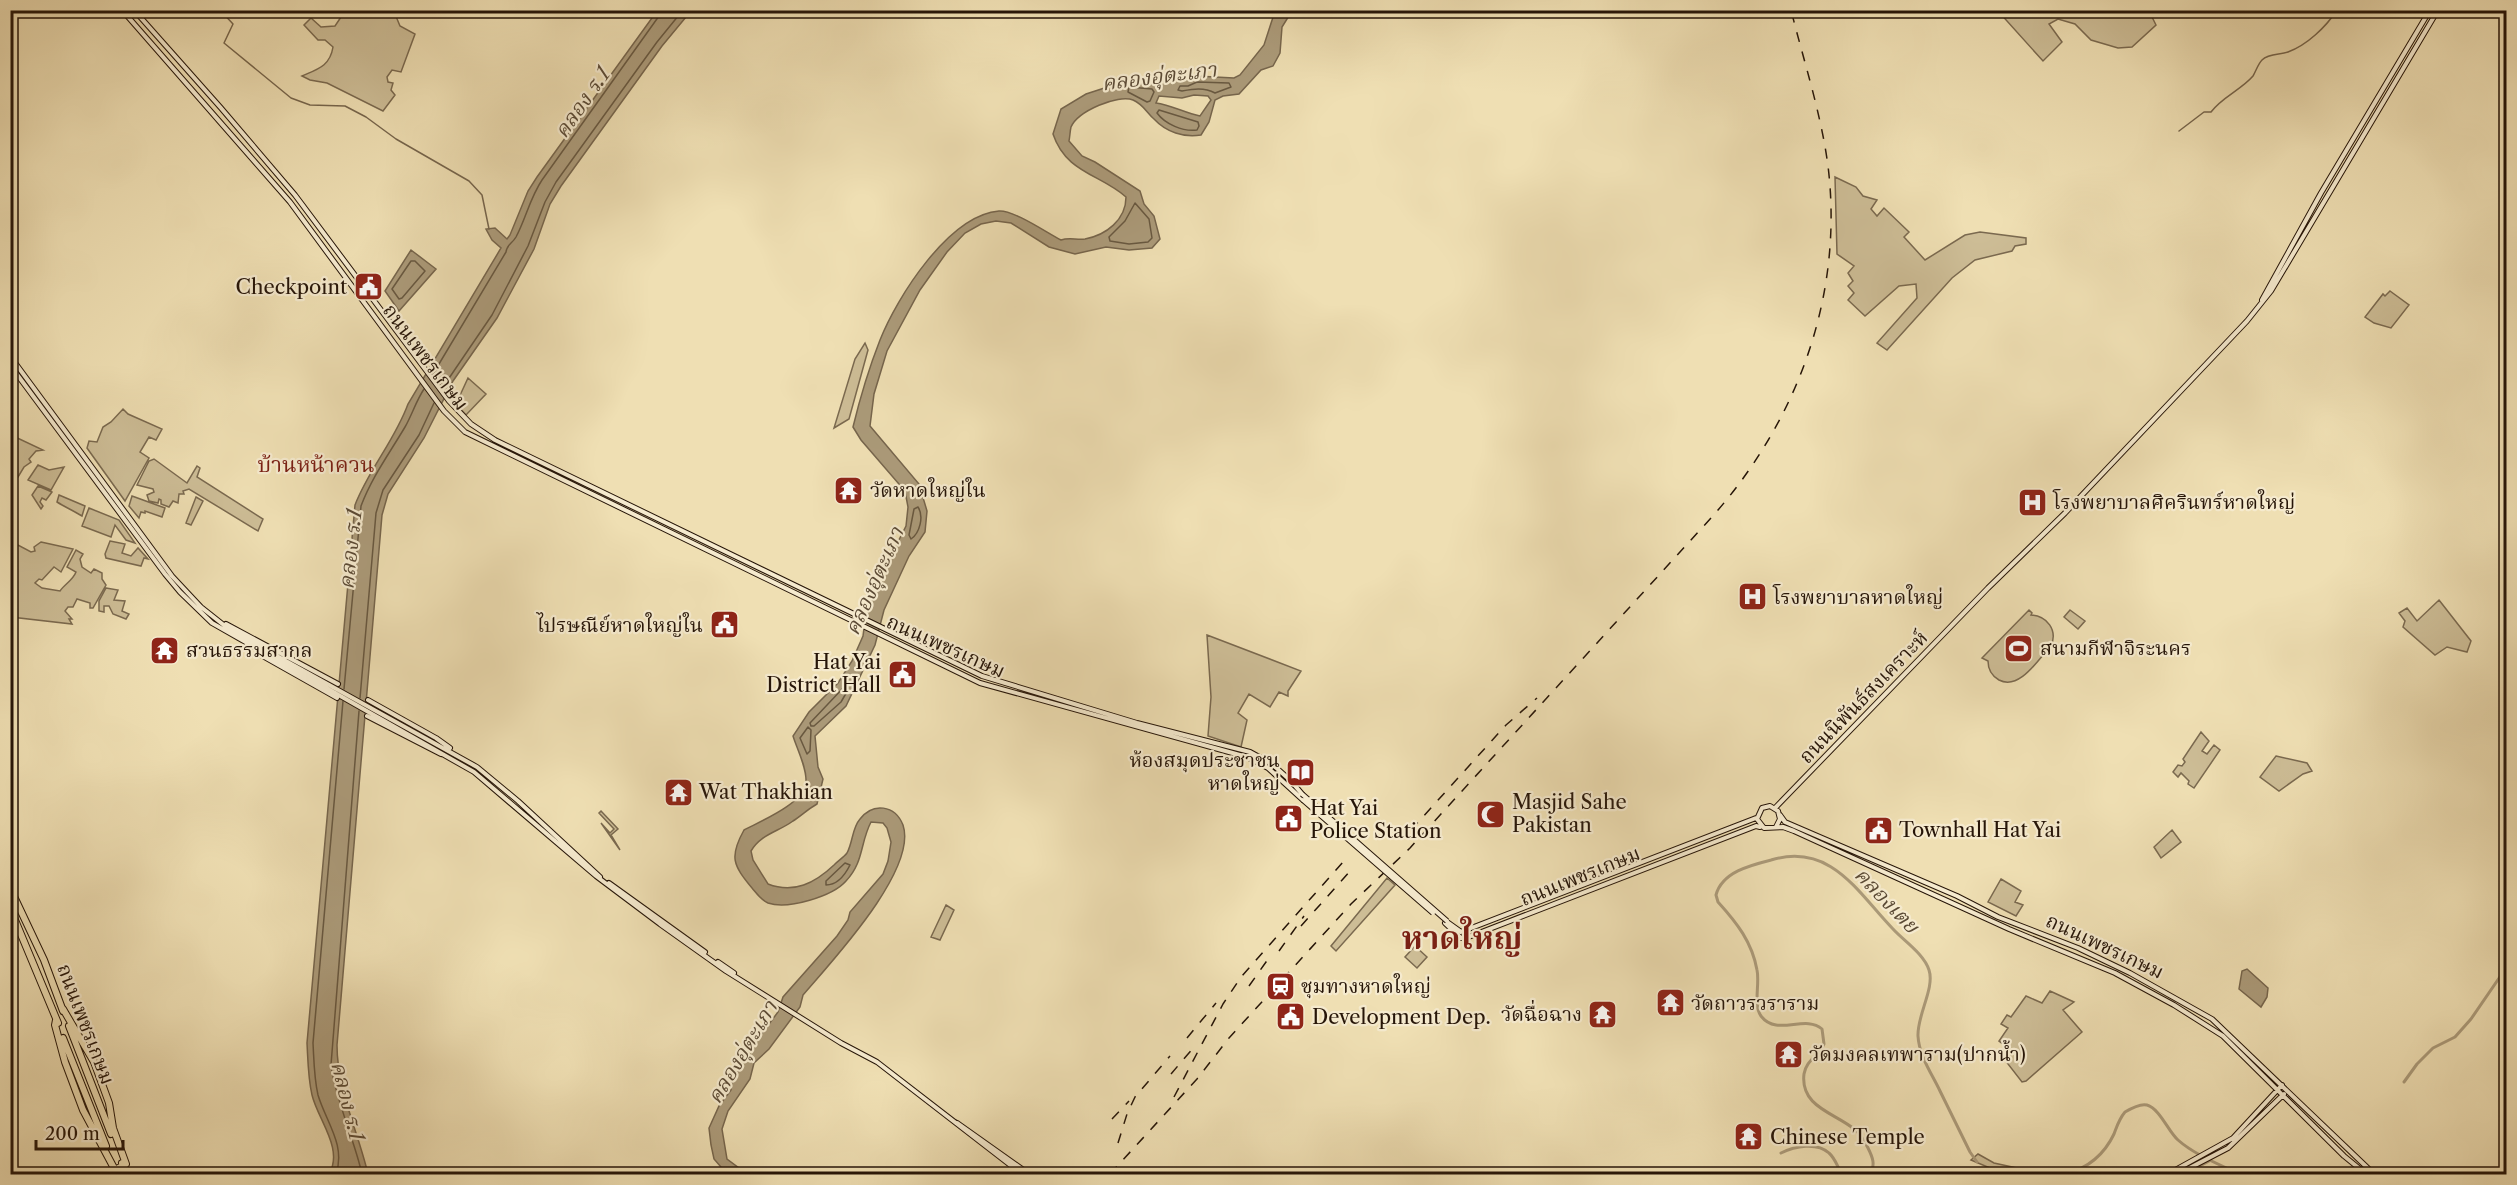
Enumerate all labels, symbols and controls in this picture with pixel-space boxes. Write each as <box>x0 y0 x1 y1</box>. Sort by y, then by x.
water label: คลองอุ่ตะเภา <box>1100 56 1219 97</box>
water label: คลอง ร.1 <box>549 61 616 142</box>
public building icon: Checkpoint <box>352 271 384 303</box>
place label: Checkpoint <box>236 275 347 299</box>
street label: ถนนเพชรเกษม <box>378 299 474 415</box>
district label: บ้านหน้าควน <box>257 451 375 478</box>
temple icon: วัดหาดใหญ่ใน <box>833 474 865 506</box>
place label: วัดหาดใหญ่ใน <box>870 477 986 502</box>
hospital icon: โรงพยาบาลศิครินทร์หาดใหญ่ <box>2016 486 2048 518</box>
place label: โรงพยาบาลศิครินทร์หาดใหญ่ <box>2052 488 2295 514</box>
water label: คลอง ร.1 <box>333 507 367 591</box>
water label: คลองอุ่ตะเภา <box>839 523 911 640</box>
hospital icon: โรงพยาบาลหาดใหญ่ <box>1736 581 1768 613</box>
place label: โรงพยาบาลหาดใหญ่ <box>1772 583 1943 609</box>
public building icon: ไปรษณีย์หาดใหญ่ใน <box>708 609 740 641</box>
street label: ถนนเพชรเกษม <box>883 609 1009 683</box>
place label: ไปรษณีย์หาดใหญ่ใน <box>536 612 703 637</box>
street label: ถนนนิพันธ์สงเคราะห์ <box>1794 626 1932 768</box>
sports icon: สนามกีฬาจิระนคร <box>2003 632 2035 664</box>
temple icon: สวนธรรมสากล <box>149 634 181 666</box>
place label: สนามกีฬาจิระนคร <box>2040 636 2191 660</box>
place label: สวนธรรมสากล <box>186 638 313 662</box>
place label: Hat Yai District Hall <box>766 650 881 697</box>
public building icon: Hat Yai District Hall <box>886 658 918 690</box>
place label: ห้องสมุดประชาชน หาดใหญ่ <box>1129 748 1280 795</box>
library icon: ห้องสมุดประชาชน หาดใหญ่ <box>1285 756 1317 788</box>
temple icon: Wat Thakhian <box>662 776 694 808</box>
place label: Wat Thakhian <box>698 780 833 804</box>
place label: Masjid Sahe Pakistan <box>1512 790 1627 837</box>
place label: Hat Yai Police Station <box>1310 796 1442 843</box>
mosque icon: Masjid Sahe Pakistan <box>1475 798 1507 830</box>
public building icon: Hat Yai Police Station <box>1273 803 1305 835</box>
public building icon: Townhall Hat Yai <box>1862 814 1894 846</box>
place label: Townhall Hat Yai <box>1899 818 2061 842</box>
street label: ถนนเพชรเกษม <box>1516 841 1644 911</box>
water label: คลองเตย <box>1850 862 1925 939</box>
street label: ถนนเพชรเกษม <box>2042 908 2168 984</box>
district label: หาดใหญ่ <box>1402 916 1522 957</box>
street label: ถนนเพชรเกษม <box>52 960 120 1088</box>
station icon: ชุมทางหาดใหญ่ <box>1264 970 1296 1002</box>
place label: ชุมทางหาดใหญ่ <box>1301 973 1431 999</box>
temple icon: วัดถาวรวราราม <box>1654 987 1686 1019</box>
place label: วัดถาวรวราราม <box>1691 991 1819 1015</box>
water label: คลองอุ่ตะเภา <box>702 996 784 1109</box>
temple icon: วัดฉื่อฉาง <box>1587 998 1619 1030</box>
place label: วัดฉื่อฉาง <box>1501 999 1582 1026</box>
public building icon: Development Dep. <box>1275 1001 1307 1033</box>
place label: Development Dep. <box>1312 1005 1491 1029</box>
temple icon: วัดมงคลเทพาราม(ปากน้ำ) <box>1772 1038 1804 1070</box>
place label: วัดมงคลเทพาราม(ปากน้ำ) <box>1809 1039 2026 1066</box>
water label: คลอง ร.1 <box>326 1059 370 1144</box>
scale bar <box>36 1113 123 1151</box>
temple icon: Chinese Temple <box>1733 1121 1765 1153</box>
text: 200 m <box>45 1123 100 1145</box>
place label: Chinese Temple <box>1770 1125 1925 1149</box>

